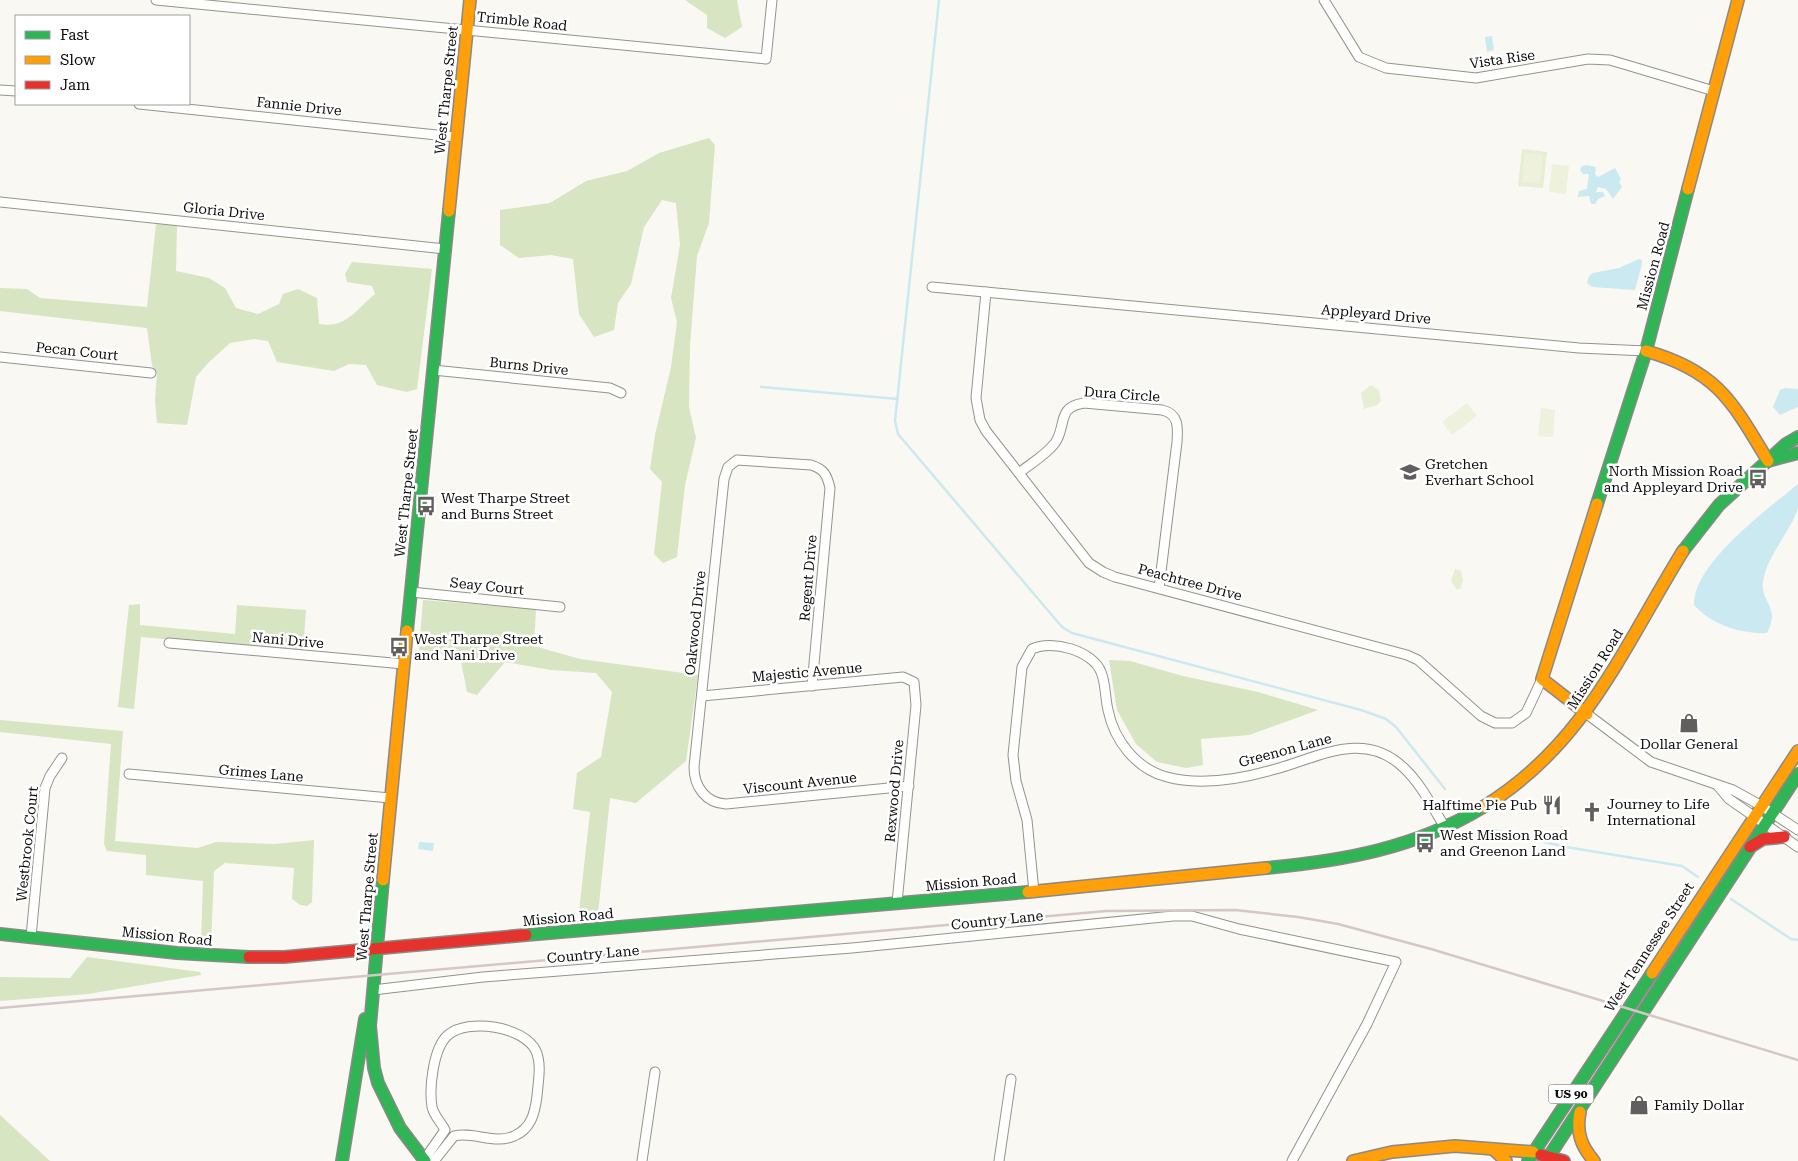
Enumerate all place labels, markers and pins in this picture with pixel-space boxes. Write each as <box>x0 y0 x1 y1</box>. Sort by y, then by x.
place label: Gretchen Everhart School <box>1425 456 1534 488</box>
school or university icon: Gretchen Everhart School <box>1399 461 1421 483</box>
place label: North Mission Road and Appleyard Drive <box>1604 463 1743 495</box>
bus stop icon: North Mission Road and Appleyard Drive <box>1747 468 1769 490</box>
place label: West Tharpe Street and Burns Street <box>441 490 570 522</box>
bus stop icon: West Tharpe Street and Burns Street <box>415 495 437 517</box>
place label: West Tharpe Street and Nani Drive <box>414 631 543 663</box>
bus stop icon: West Tharpe Street and Nani Drive <box>388 636 410 658</box>
shop icon: Dollar General <box>1678 712 1700 734</box>
place label: Dollar General <box>1640 736 1739 752</box>
restaurant icon: Halftime Pie Pub <box>1541 794 1563 816</box>
place label: Journey to Life International <box>1607 796 1710 828</box>
place label: Halftime Pie Pub <box>1422 797 1537 813</box>
church icon: Journey to Life International <box>1581 801 1603 823</box>
place label: West Mission Road and Greenon Land <box>1440 827 1568 859</box>
bus stop icon: West Mission Road and Greenon Land <box>1414 832 1436 854</box>
shop icon: Family Dollar <box>1628 1094 1650 1116</box>
place label: Family Dollar <box>1654 1097 1744 1113</box>

